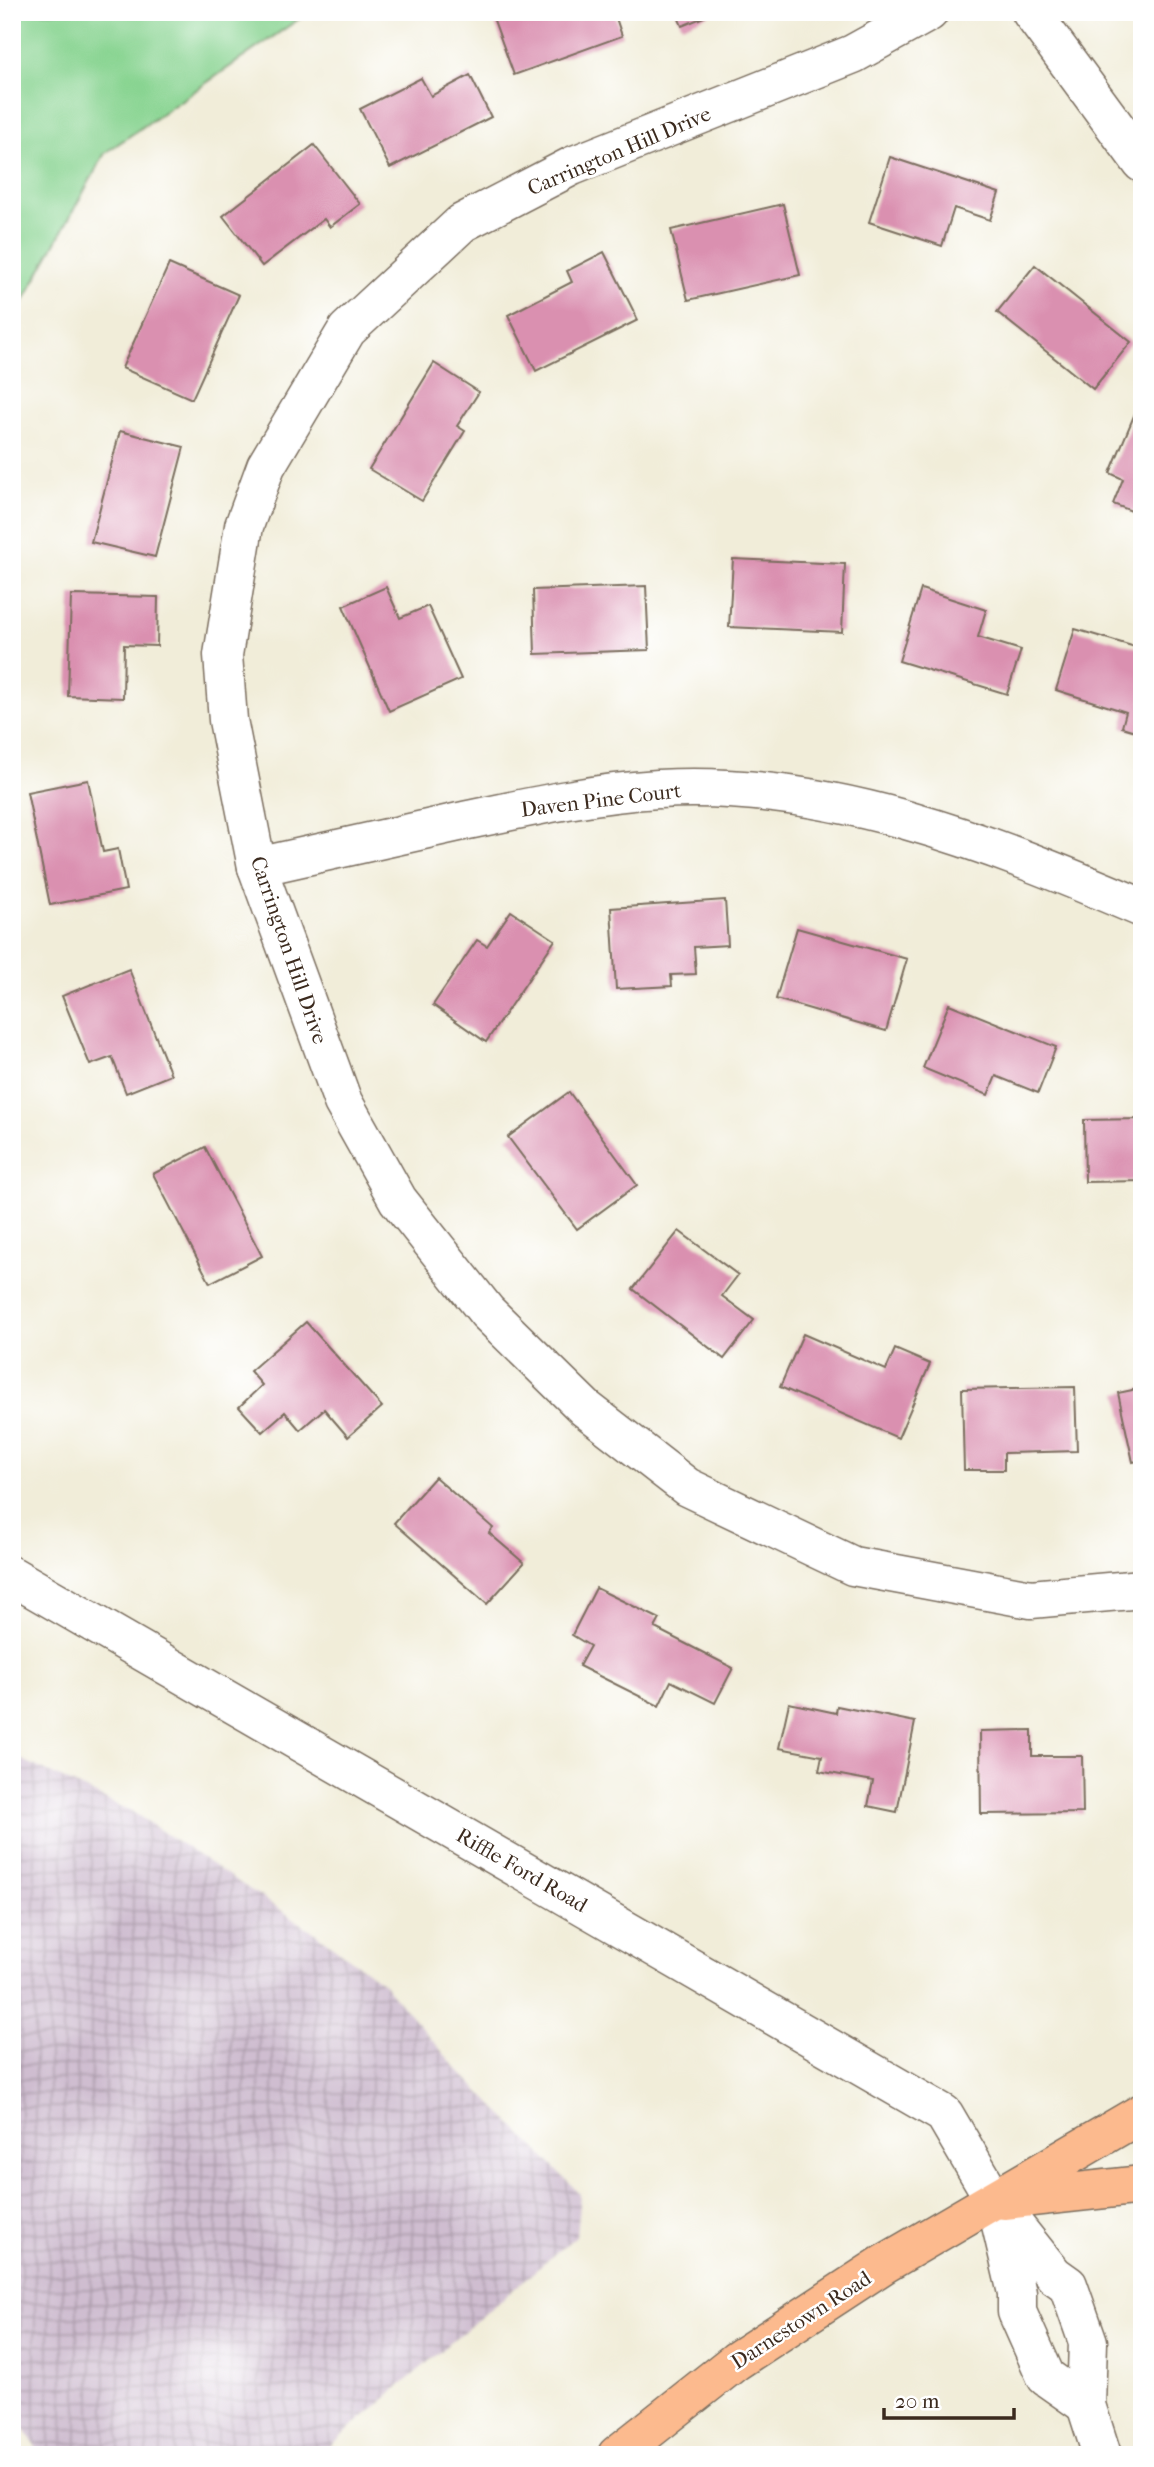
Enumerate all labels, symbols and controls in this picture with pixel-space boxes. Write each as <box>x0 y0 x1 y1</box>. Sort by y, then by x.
street label: Carrington Hill Drive <box>524 102 714 200</box>
street label: Daven Pine Court <box>519 778 683 822</box>
street label: Carrington Hill Drive <box>246 853 332 1047</box>
street label: Riffle Ford Road <box>452 1823 592 1917</box>
street label: Darnestown Road <box>727 2266 876 2374</box>
scale bar <box>884 2376 1014 2420</box>
text: 20 m <box>895 2389 940 2413</box>

